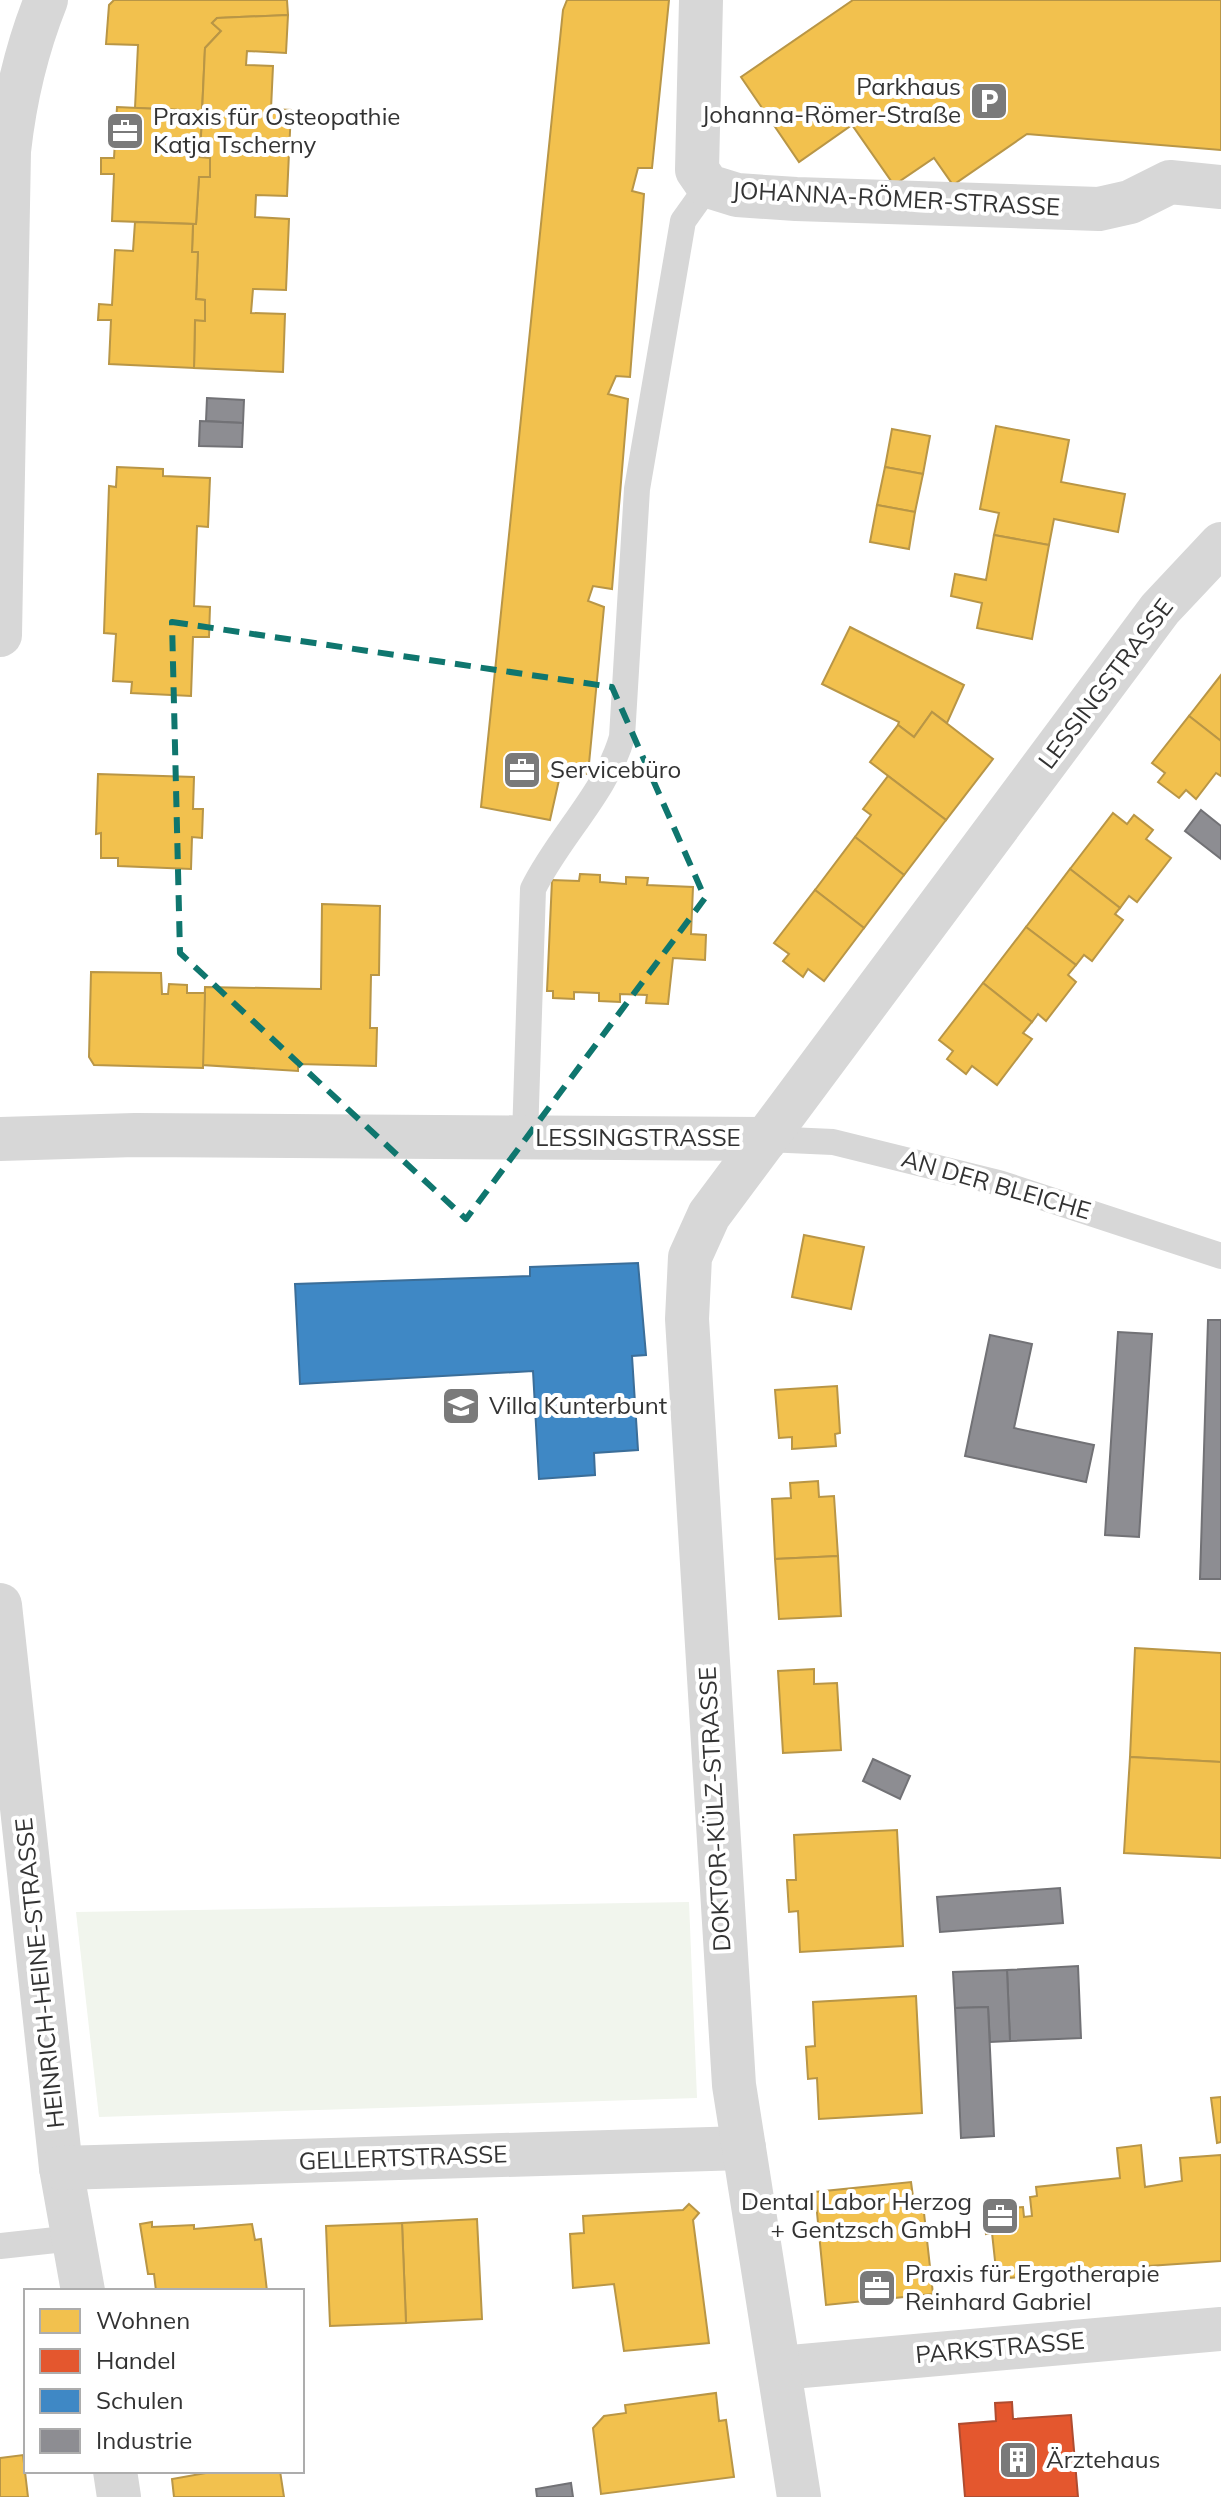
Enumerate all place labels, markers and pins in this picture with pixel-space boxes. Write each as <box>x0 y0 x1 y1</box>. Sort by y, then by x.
place label: Parkhaus Johanna-Römer-Straße <box>701 71 961 129</box>
parking icon: Parkhaus Johanna-Römer-Straße <box>968 80 1010 122</box>
place label: Praxis für Osteopathie Katja Tscherny <box>153 101 400 159</box>
office icon: Praxis für Osteopathie Katja Tscherny <box>104 110 146 152</box>
office icon: Servicebüro <box>501 749 543 791</box>
place label: Servicebüro <box>550 754 681 784</box>
school or university icon: Villa Kunterbunt <box>440 1385 482 1427</box>
place label: Villa Kunterbunt <box>489 1390 667 1420</box>
place label: Dental Labor Herzog + Gentzsch GmbH <box>741 2186 972 2244</box>
office icon: Dental Labor Herzog + Gentzsch GmbH <box>979 2195 1021 2237</box>
place label: Praxis für Ergotherapie Reinhard Gabriel <box>905 2258 1159 2316</box>
office icon: Praxis für Ergotherapie Reinhard Gabriel <box>856 2267 898 2309</box>
building icon: Ärztehaus <box>997 2439 1039 2481</box>
place label: Ärztehaus <box>1046 2444 1160 2474</box>

